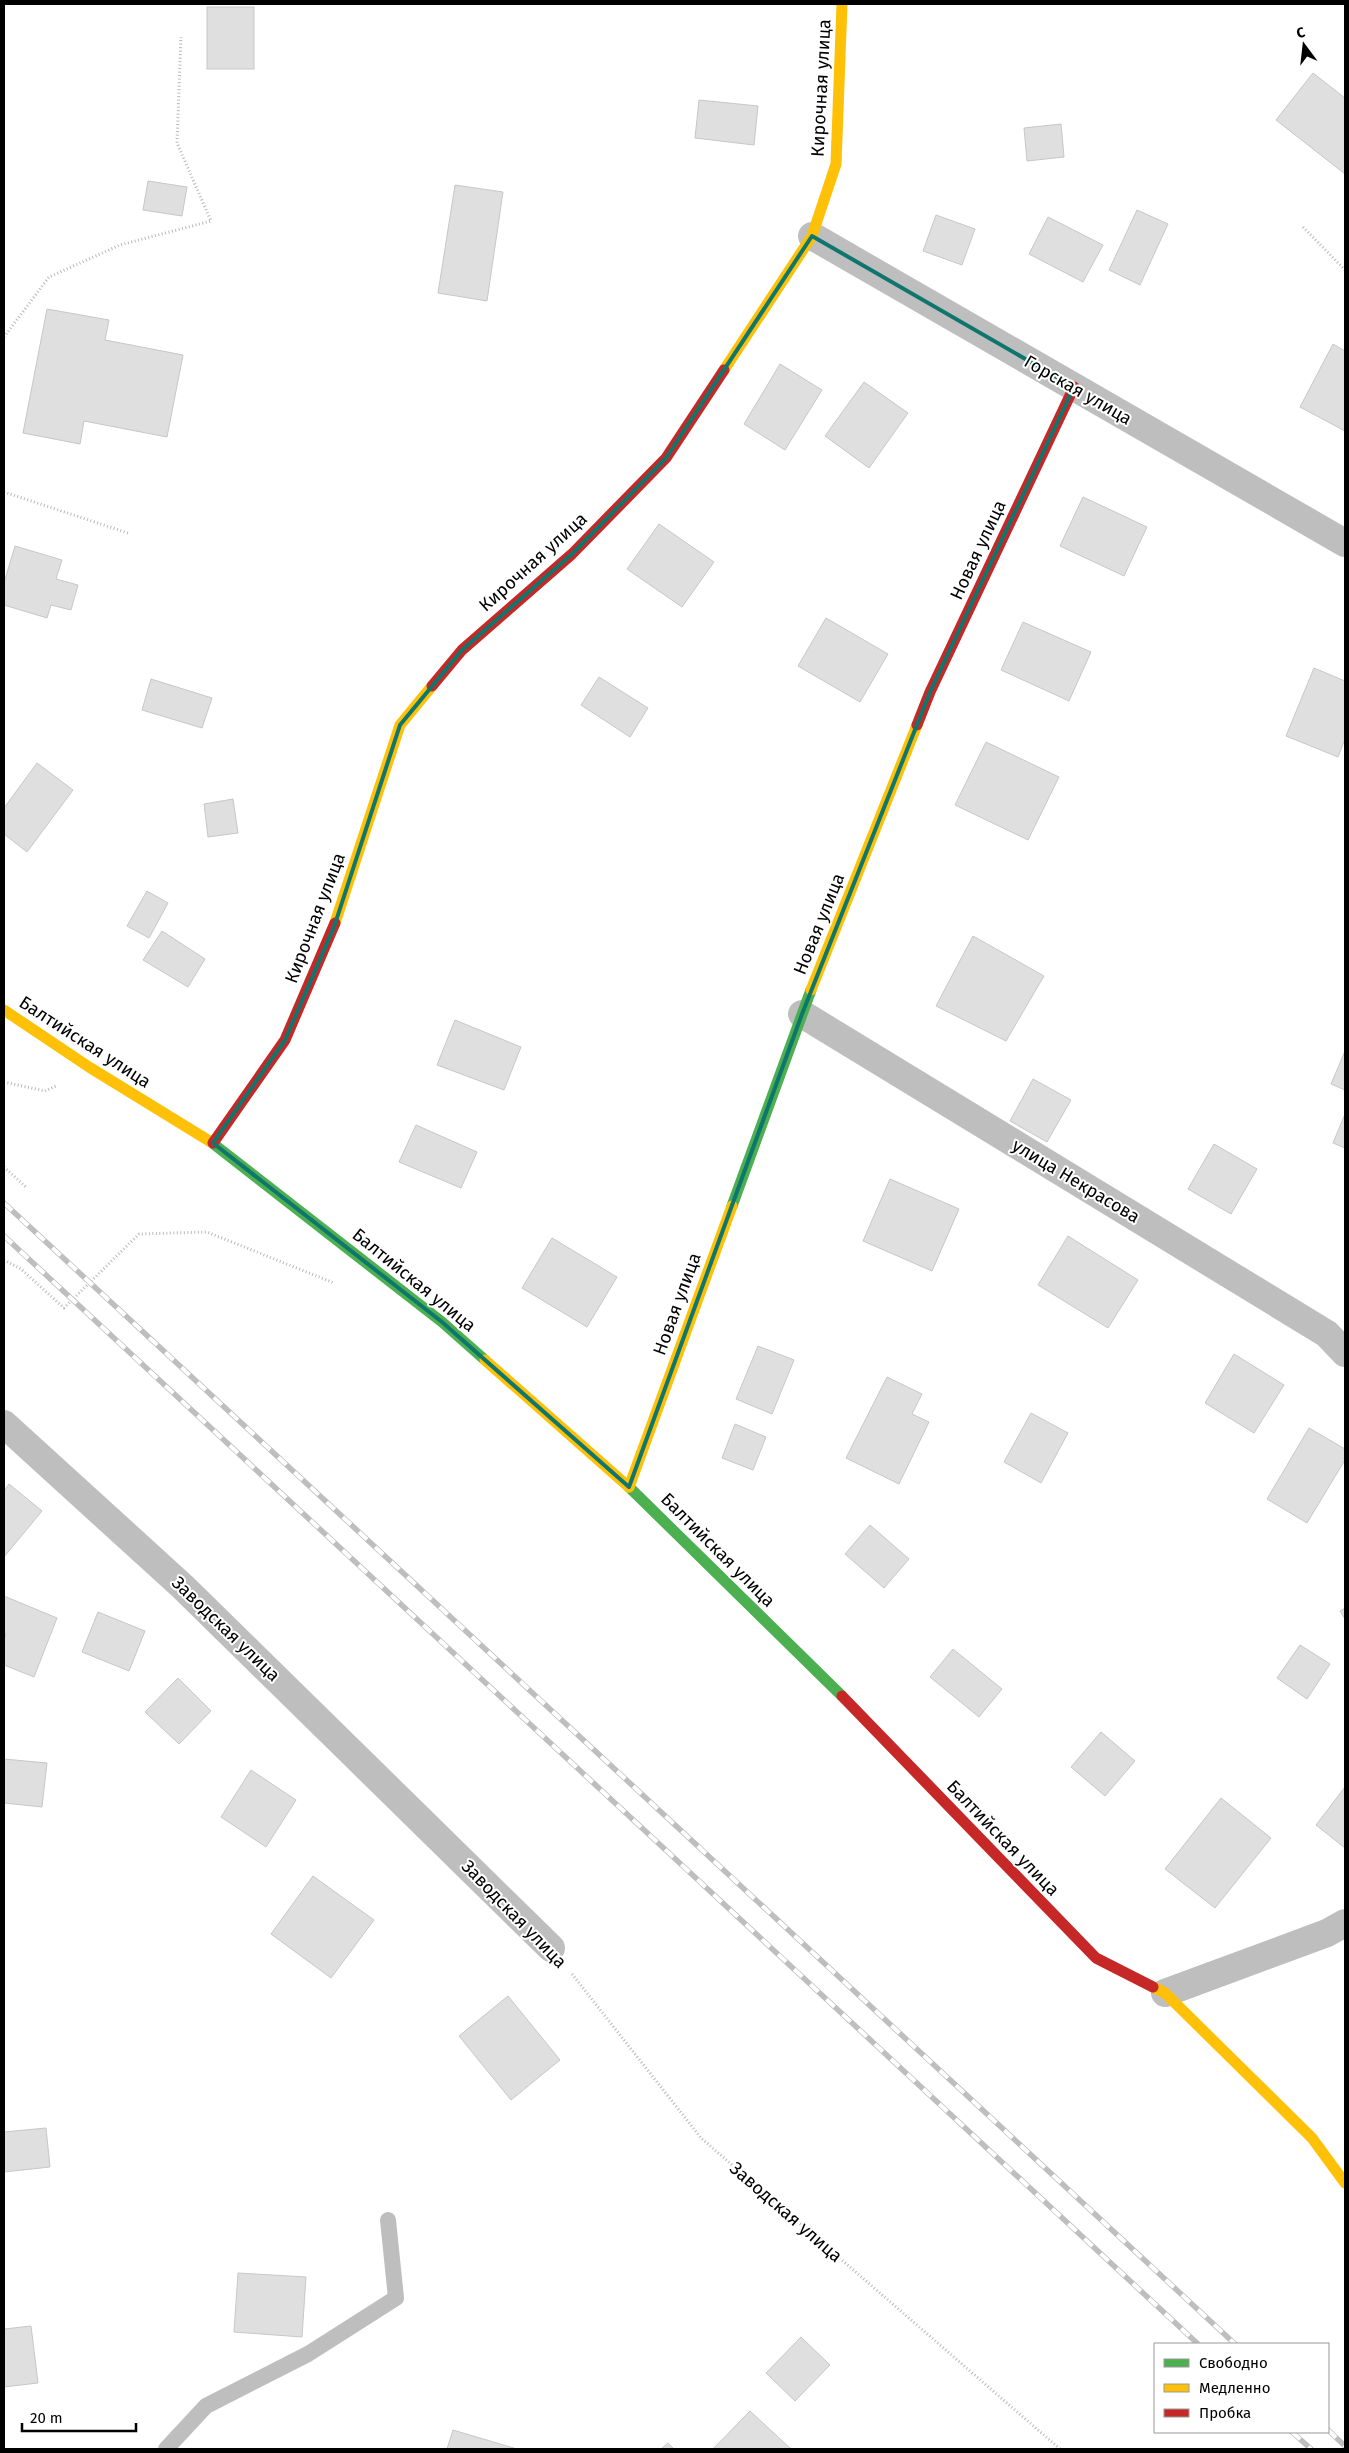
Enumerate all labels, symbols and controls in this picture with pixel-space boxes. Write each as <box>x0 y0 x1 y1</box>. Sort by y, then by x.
street label: Кирочная улица <box>806 19 836 157</box>
north arrow <box>1279 20 1329 70</box>
text: С <box>1295 24 1307 42</box>
street label: Горская улица <box>1020 350 1136 430</box>
street label: Новая улица <box>945 497 1011 603</box>
street label: Кирочная улица <box>474 508 592 616</box>
street label: Кирочная улица <box>280 850 350 986</box>
street label: Новая улица <box>789 870 849 978</box>
street label: Балтийская улица <box>15 991 155 1093</box>
street label: улица Некрасова <box>1008 1134 1144 1228</box>
street label: Балтийская улица <box>348 1223 480 1337</box>
street label: Новая улица <box>648 1250 706 1358</box>
street label: Балтийская улица <box>656 1488 780 1612</box>
street label: Заводская улица <box>167 1572 285 1686</box>
street label: Балтийская улица <box>942 1775 1064 1901</box>
street label: Заводская улица <box>457 1855 571 1973</box>
street label: Заводская улица <box>725 2157 847 2267</box>
legend <box>1154 2343 1329 2433</box>
text: Свободно <box>1199 2354 1268 2372</box>
text: Медленно <box>1199 2379 1271 2397</box>
scale bar <box>22 2400 136 2432</box>
text: Пробка <box>1199 2404 1251 2422</box>
text: 20 m <box>30 2409 63 2427</box>

